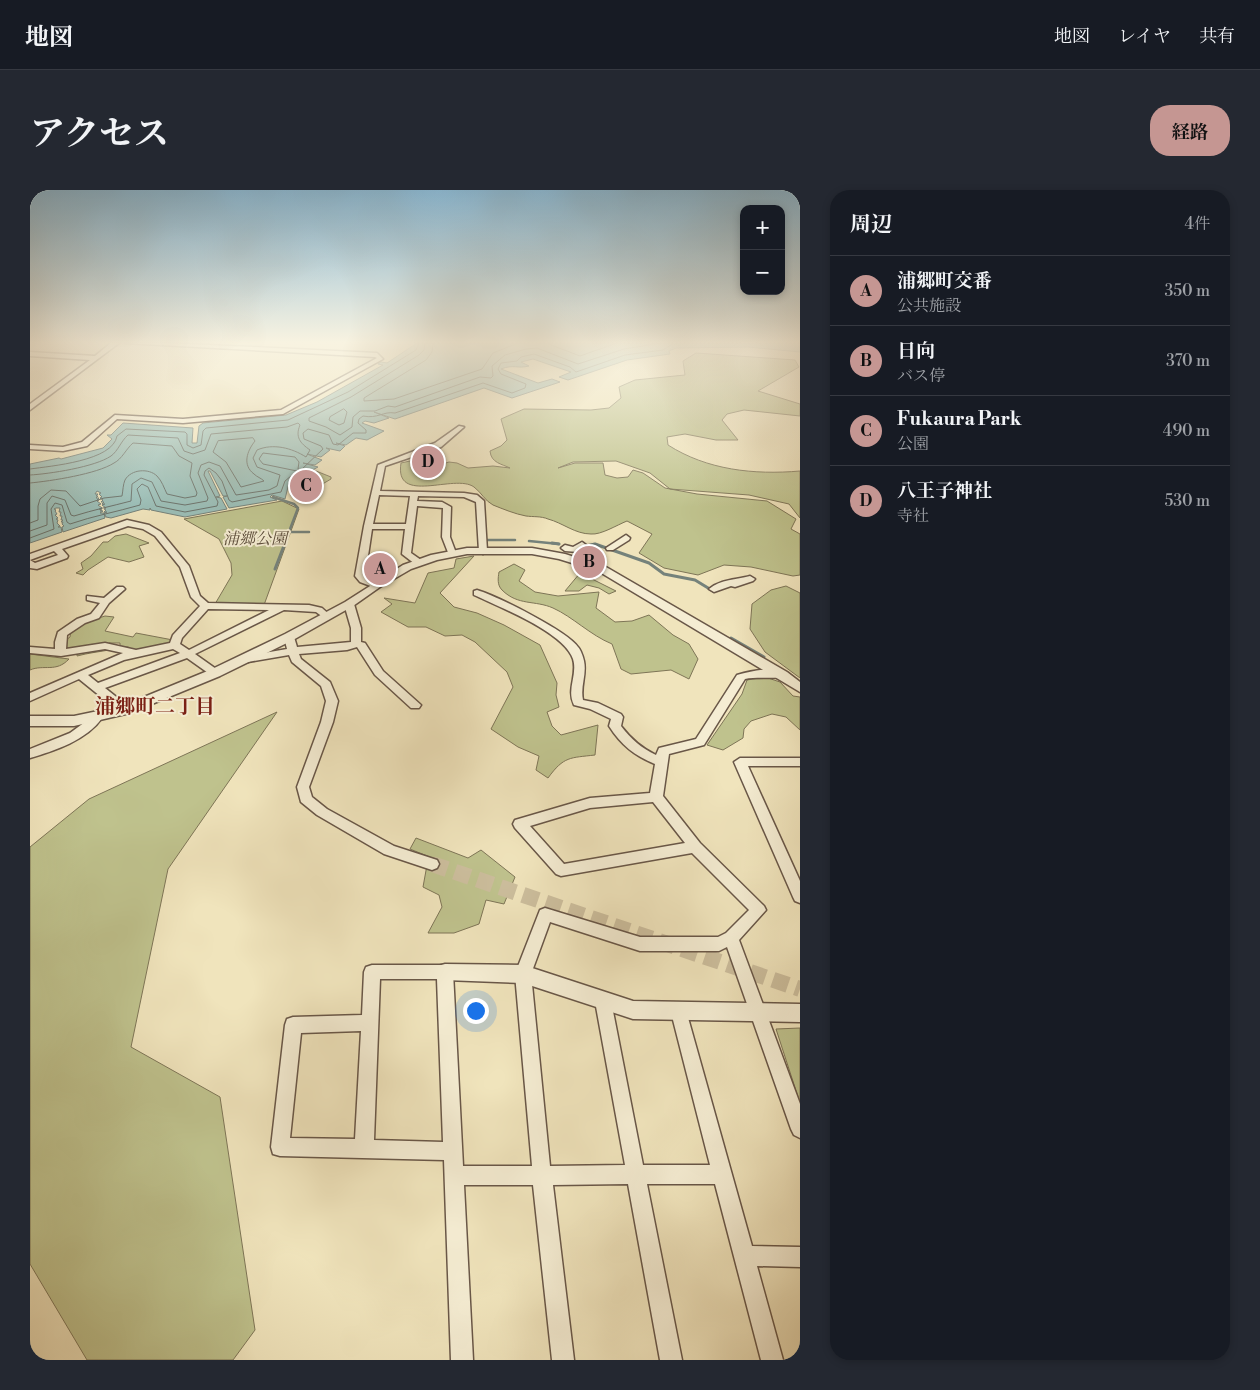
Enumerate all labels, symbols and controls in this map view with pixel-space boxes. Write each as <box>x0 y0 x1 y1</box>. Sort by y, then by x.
text: 地図 <box>25 23 73 53</box>
text: 地図 <box>1054 25 1090 48</box>
text: レイヤ <box>1118 25 1171 48</box>
text: 共有 <box>1199 25 1235 48</box>
button: 経路 <box>1150 105 1230 156</box>
text: アクセス <box>30 113 169 156</box>
map controls <box>740 205 785 295</box>
button: + <box>740 205 785 250</box>
text: 周辺 <box>850 212 892 238</box>
text: 4件 <box>1184 214 1210 234</box>
button: − <box>740 250 785 295</box>
text: 浦郷町交番 <box>897 269 992 293</box>
text: A <box>860 281 872 301</box>
text: 350 m <box>1164 281 1210 301</box>
text: 公共施設 <box>897 296 961 316</box>
text: 日向 <box>897 339 935 363</box>
text: B <box>860 351 872 371</box>
text: 370 m <box>1166 351 1210 371</box>
text: バス停 <box>897 366 945 386</box>
text: Fukaura Park <box>897 407 1022 431</box>
text: C <box>860 421 872 441</box>
text: 490 m <box>1163 421 1210 441</box>
text: 公園 <box>897 434 929 454</box>
pin: D <box>412 443 444 481</box>
pin: C <box>290 467 322 505</box>
text: 八王子神社 <box>897 479 992 503</box>
text: D <box>860 491 872 511</box>
text: 530 m <box>1164 491 1210 511</box>
text: 寺社 <box>897 506 929 526</box>
park label: 浦郷公園 <box>223 529 290 549</box>
pin: B <box>573 543 605 581</box>
pin: A <box>364 550 396 588</box>
district label: 浦郷町二丁目 <box>95 695 215 720</box>
your location <box>463 998 489 1024</box>

